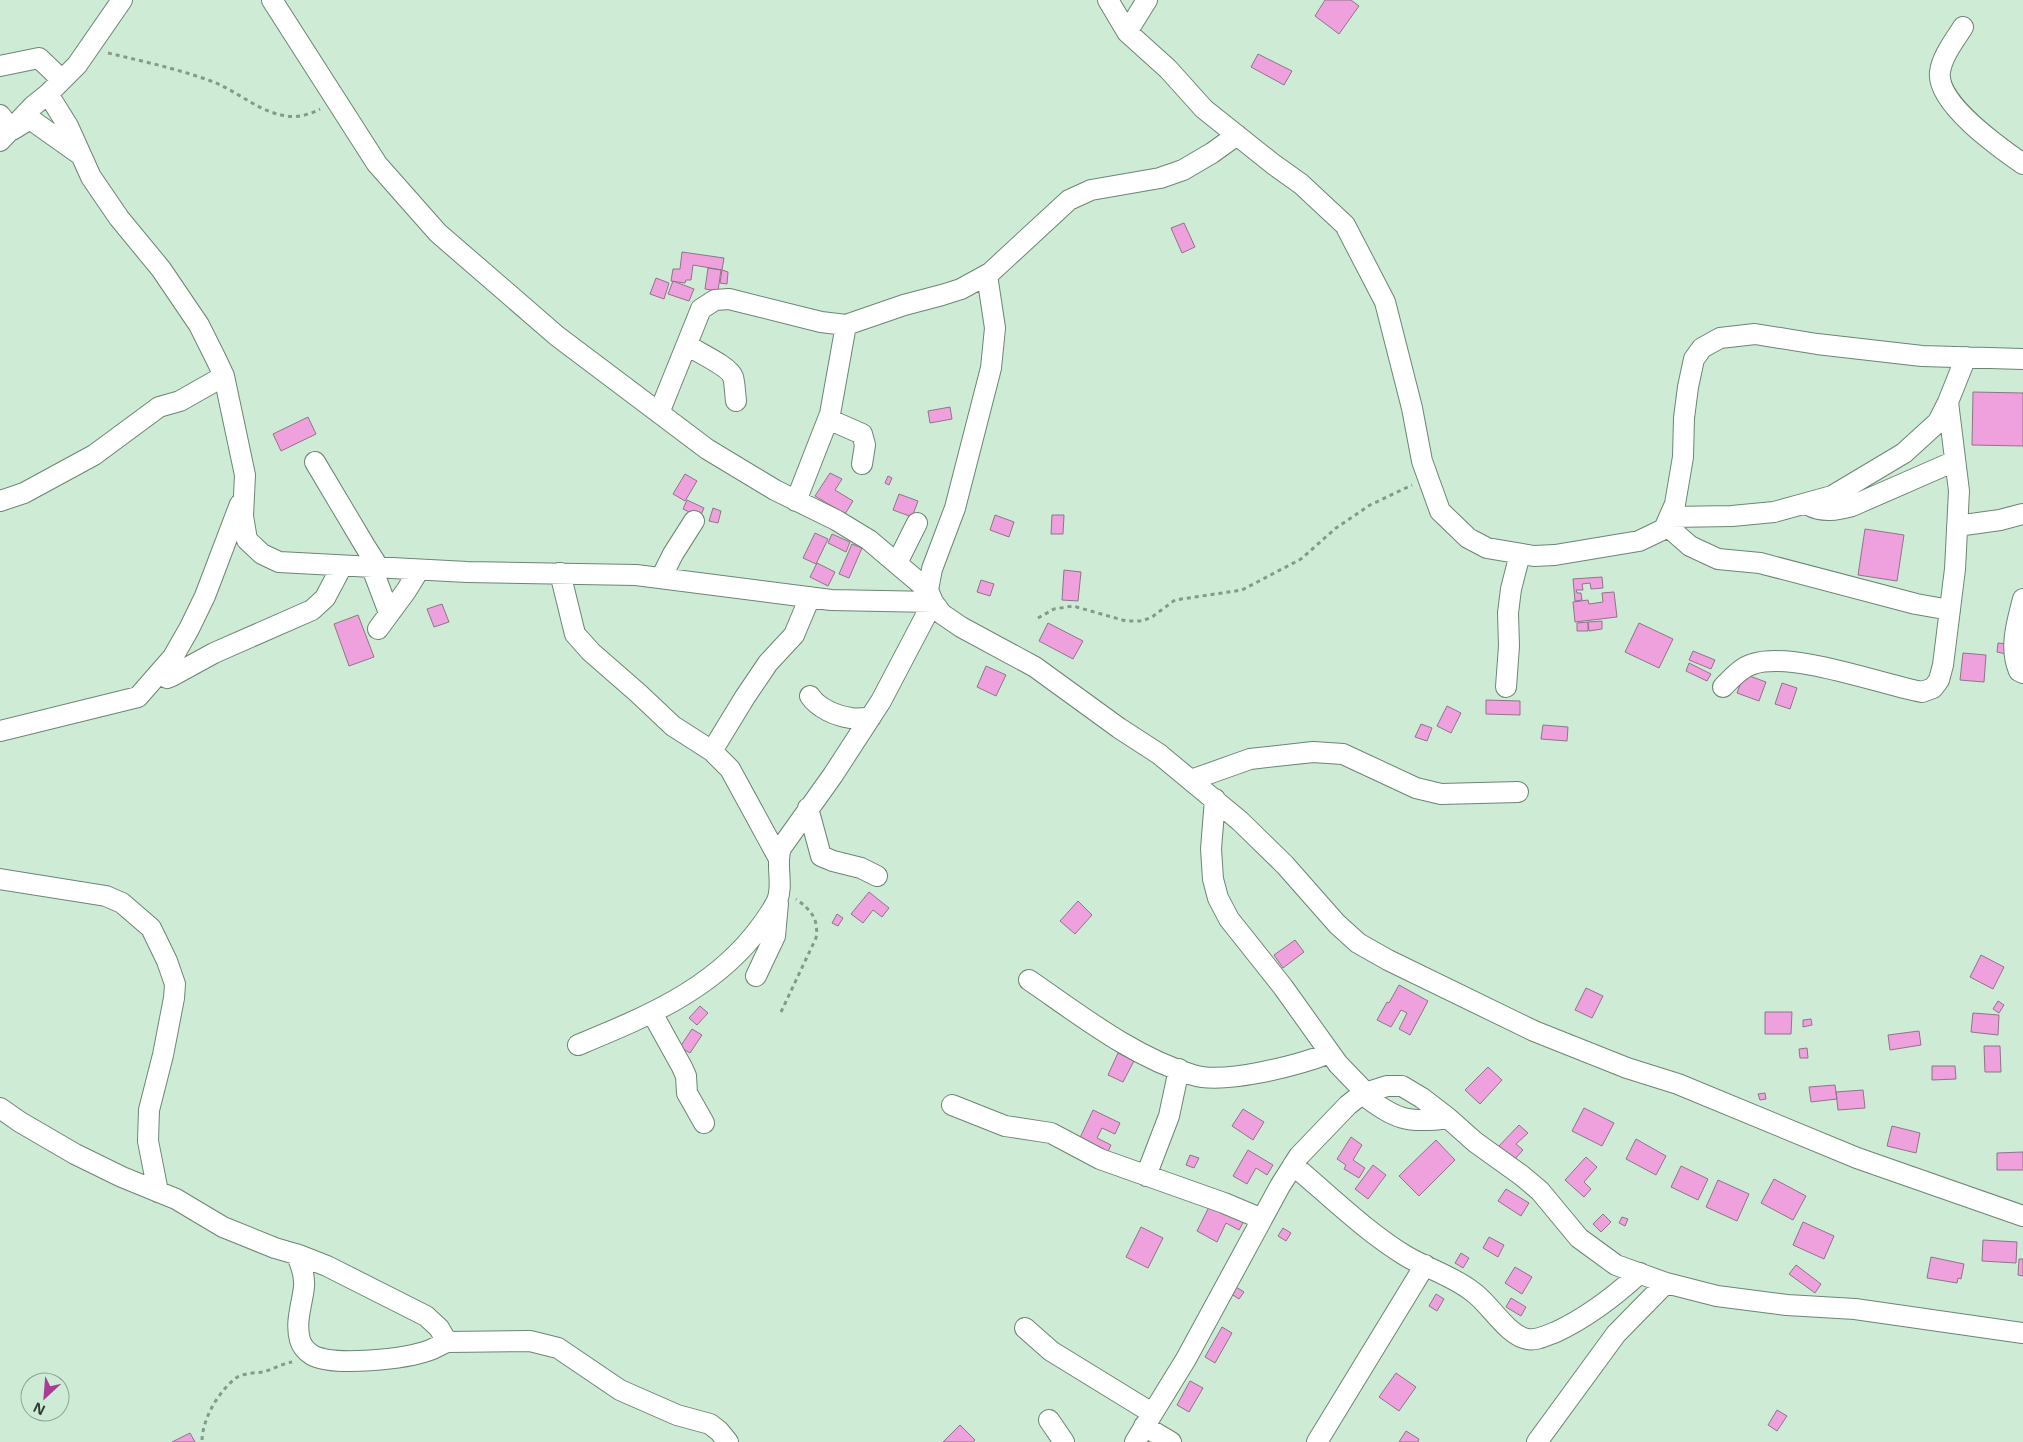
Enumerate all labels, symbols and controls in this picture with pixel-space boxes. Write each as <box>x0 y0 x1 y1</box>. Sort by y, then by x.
north arrow <box>20 1372 70 1422</box>
text: N <box>30 1398 48 1420</box>

